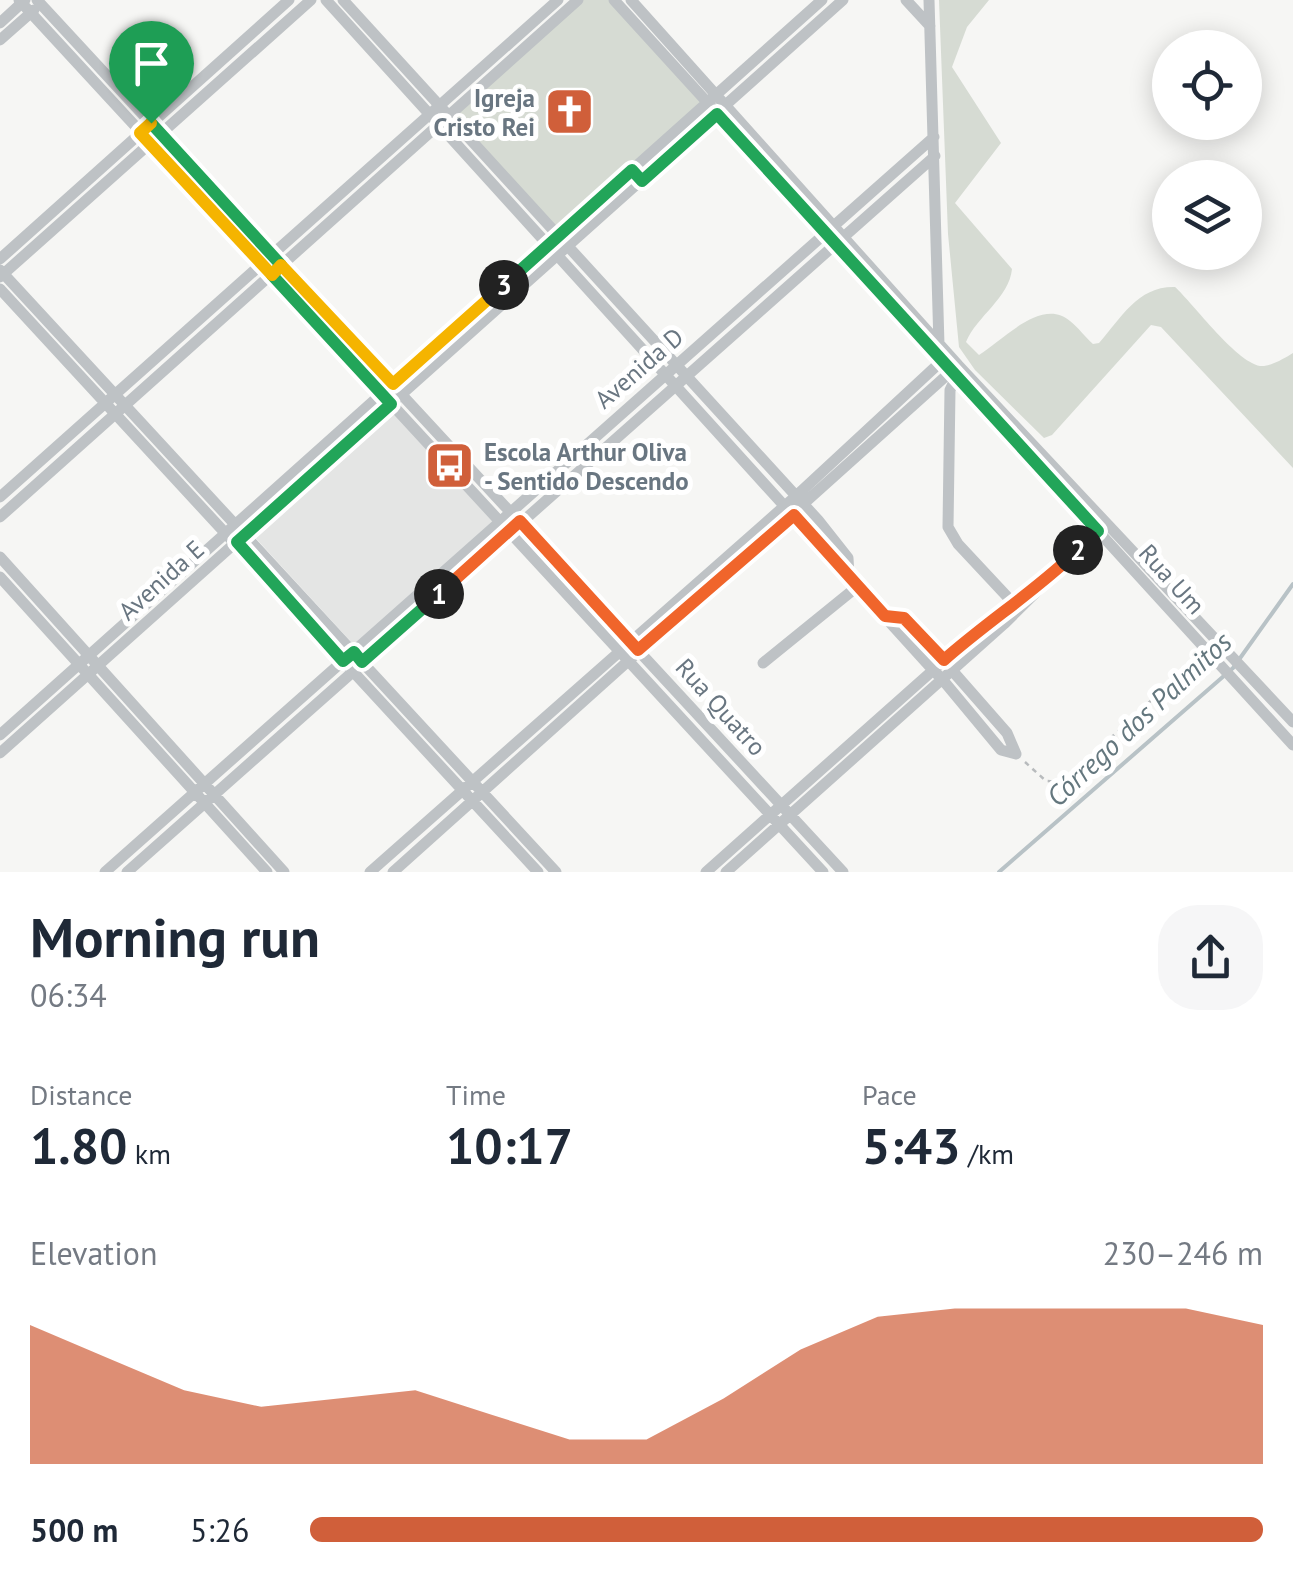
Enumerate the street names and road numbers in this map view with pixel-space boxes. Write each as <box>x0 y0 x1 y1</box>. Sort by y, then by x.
street label: Avenida D <box>588 321 690 415</box>
street label: Avenida E <box>111 533 211 627</box>
street label: Rua Um <box>1132 537 1212 621</box>
street label: Rua Quatro <box>669 652 773 762</box>

